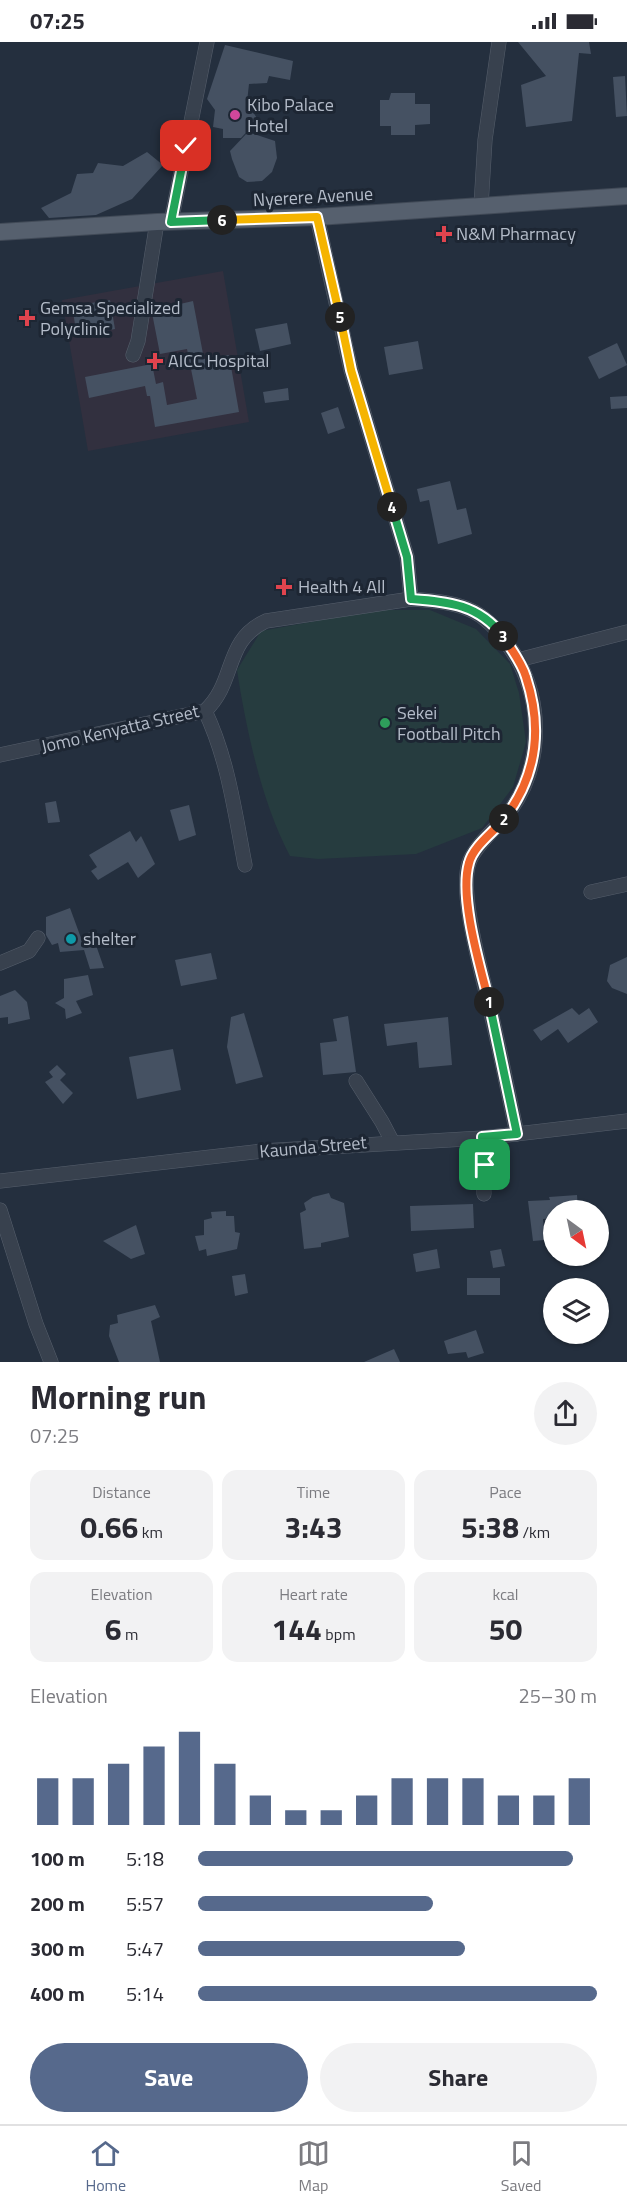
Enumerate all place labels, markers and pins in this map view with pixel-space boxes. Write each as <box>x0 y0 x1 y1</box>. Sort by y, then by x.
place label: Kibo Palace Hotel <box>247 91 334 139</box>
marker: Kibo Palace Hotel <box>228 108 242 122</box>
pin <box>160 120 211 171</box>
pin: 6 <box>207 205 237 235</box>
place label: N&M Pharmacy <box>456 220 576 247</box>
marker: N&M Pharmacy <box>437 227 451 241</box>
place label: Gemsa Specialized Polyclinic <box>40 294 181 342</box>
pin: 5 <box>325 302 355 332</box>
marker: Gemsa Specialized Polyclinic <box>18 309 36 327</box>
place label: AICC Hospital <box>168 347 269 374</box>
marker: AICC Hospital <box>146 352 164 370</box>
pin: 4 <box>377 492 407 522</box>
place label: Health 4 All <box>298 573 385 600</box>
marker: Health 4 All <box>275 578 293 596</box>
pin: 3 <box>488 621 518 651</box>
place label: Sekei Football Pitch <box>397 699 501 747</box>
marker: Sekei Football Pitch <box>378 716 392 730</box>
pin: 2 <box>489 804 519 834</box>
place label: shelter <box>83 925 136 952</box>
marker: shelter <box>64 932 78 946</box>
pin: 1 <box>474 987 504 1017</box>
pin <box>459 1139 510 1190</box>

